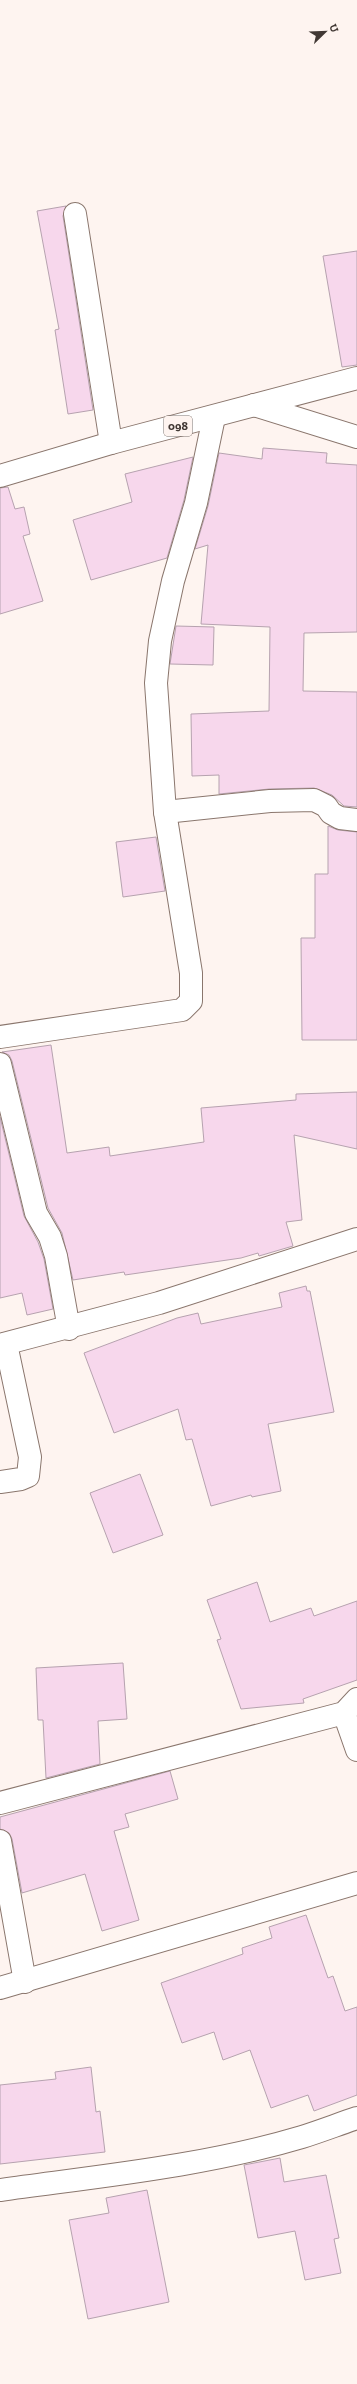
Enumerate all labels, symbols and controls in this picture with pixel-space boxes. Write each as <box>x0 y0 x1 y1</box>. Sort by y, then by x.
north arrow <box>305 12 345 52</box>
text: U <box>326 22 341 35</box>
road number: 098 <box>164 416 192 436</box>

